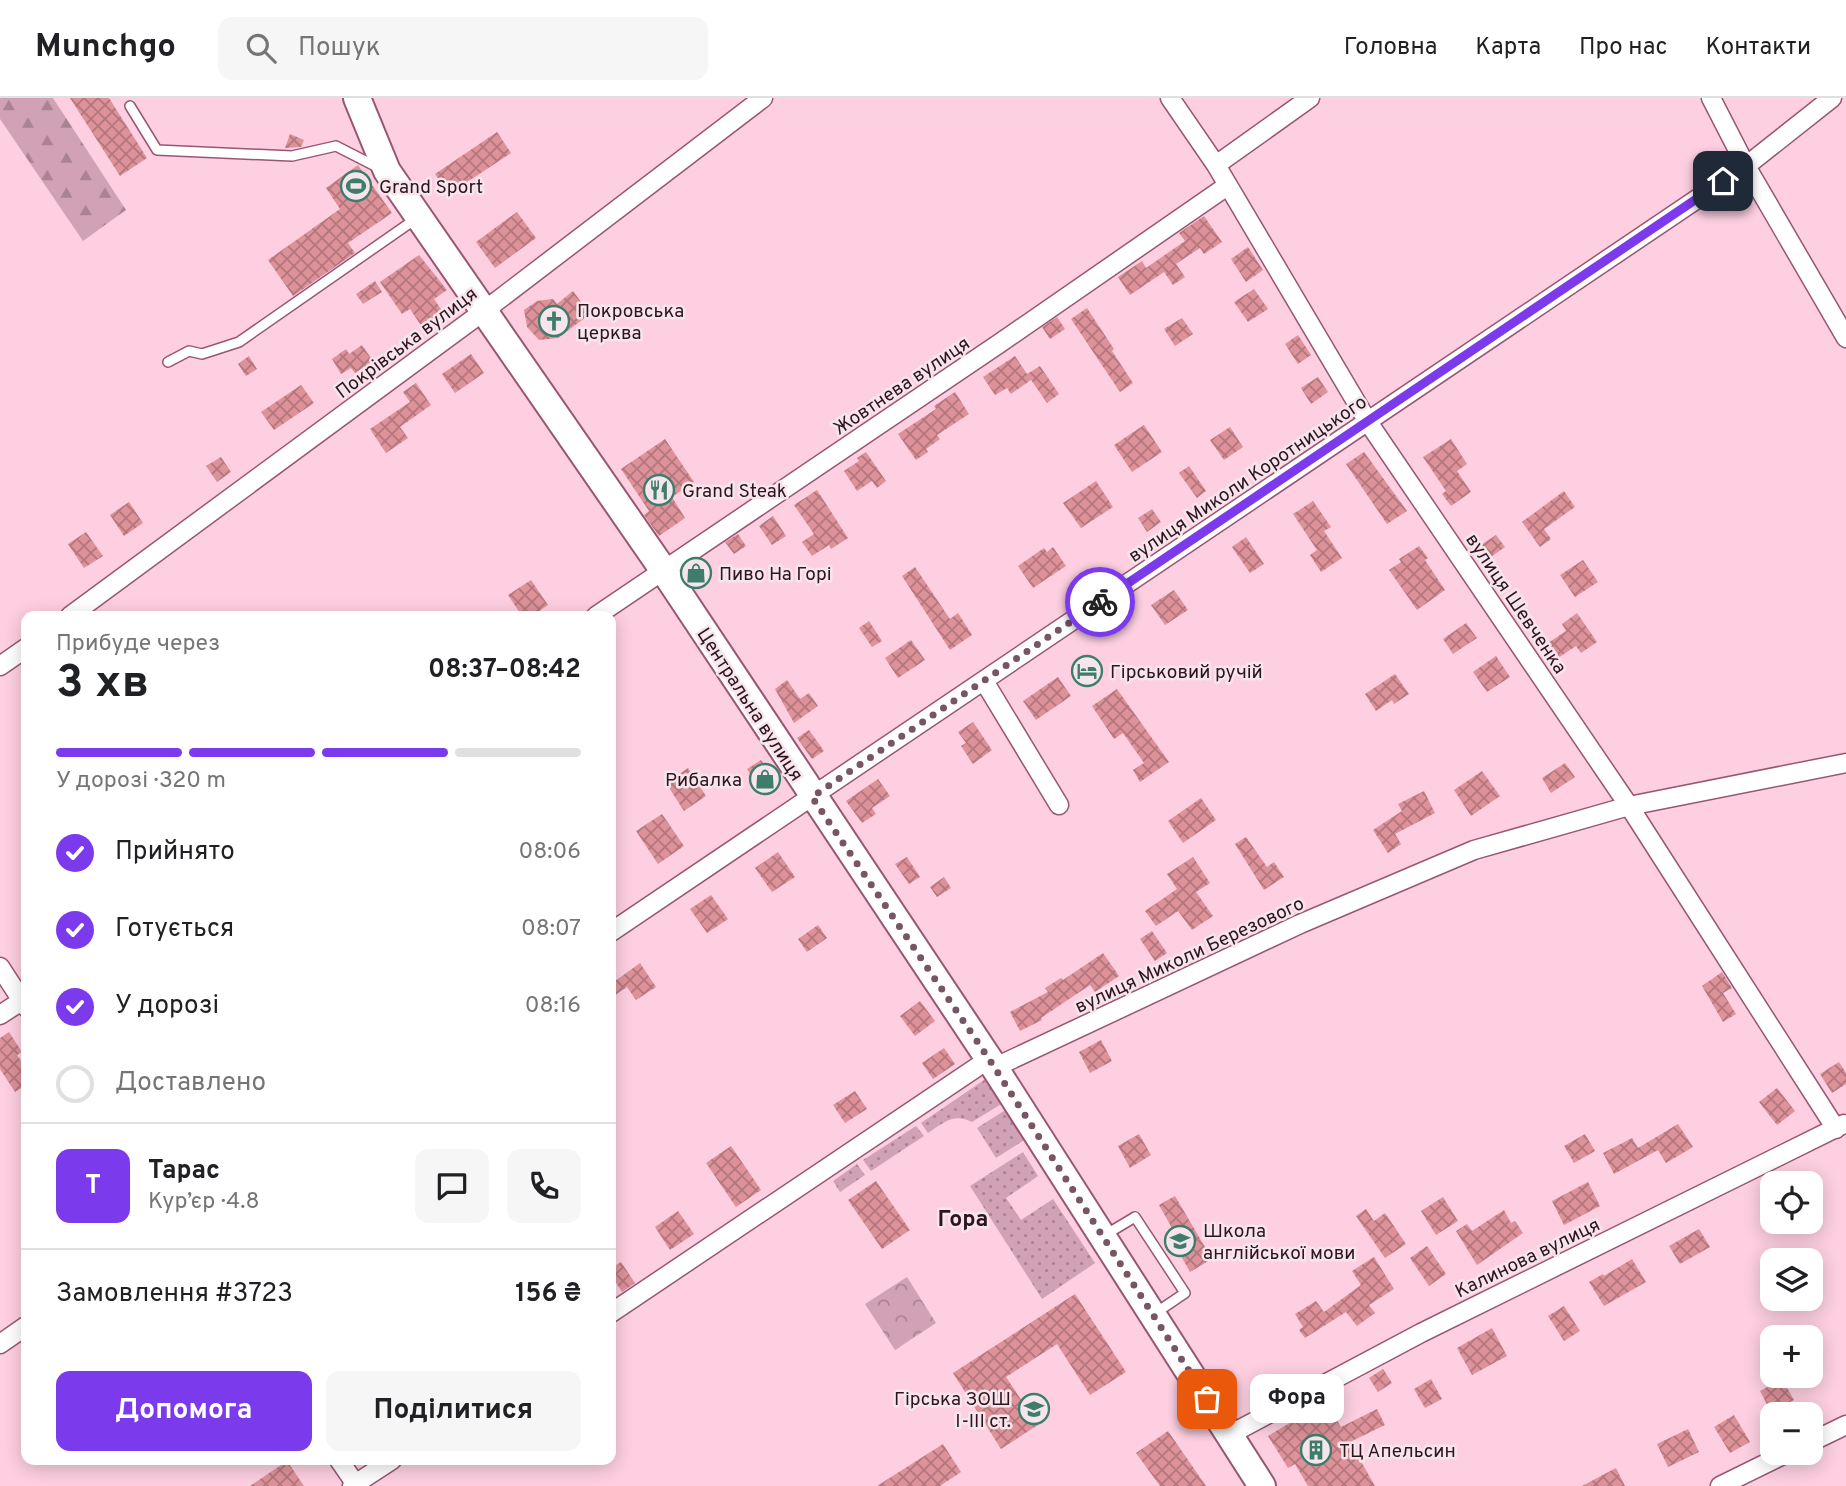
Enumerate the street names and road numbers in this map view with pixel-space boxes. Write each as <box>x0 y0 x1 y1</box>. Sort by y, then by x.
street label: Покрівська вулиця <box>332 282 483 405</box>
street label: Жовтнева вулиця <box>829 332 975 441</box>
street label: вулиця Миколи Коротницького <box>1124 391 1372 569</box>
street label: вулиця Шевченка <box>1459 529 1571 679</box>
street label: Центральна вулиця <box>691 624 808 786</box>
street label: вулиця Миколи Березового <box>1071 892 1308 1020</box>
street label: Калинова вулиця <box>1451 1213 1604 1304</box>

